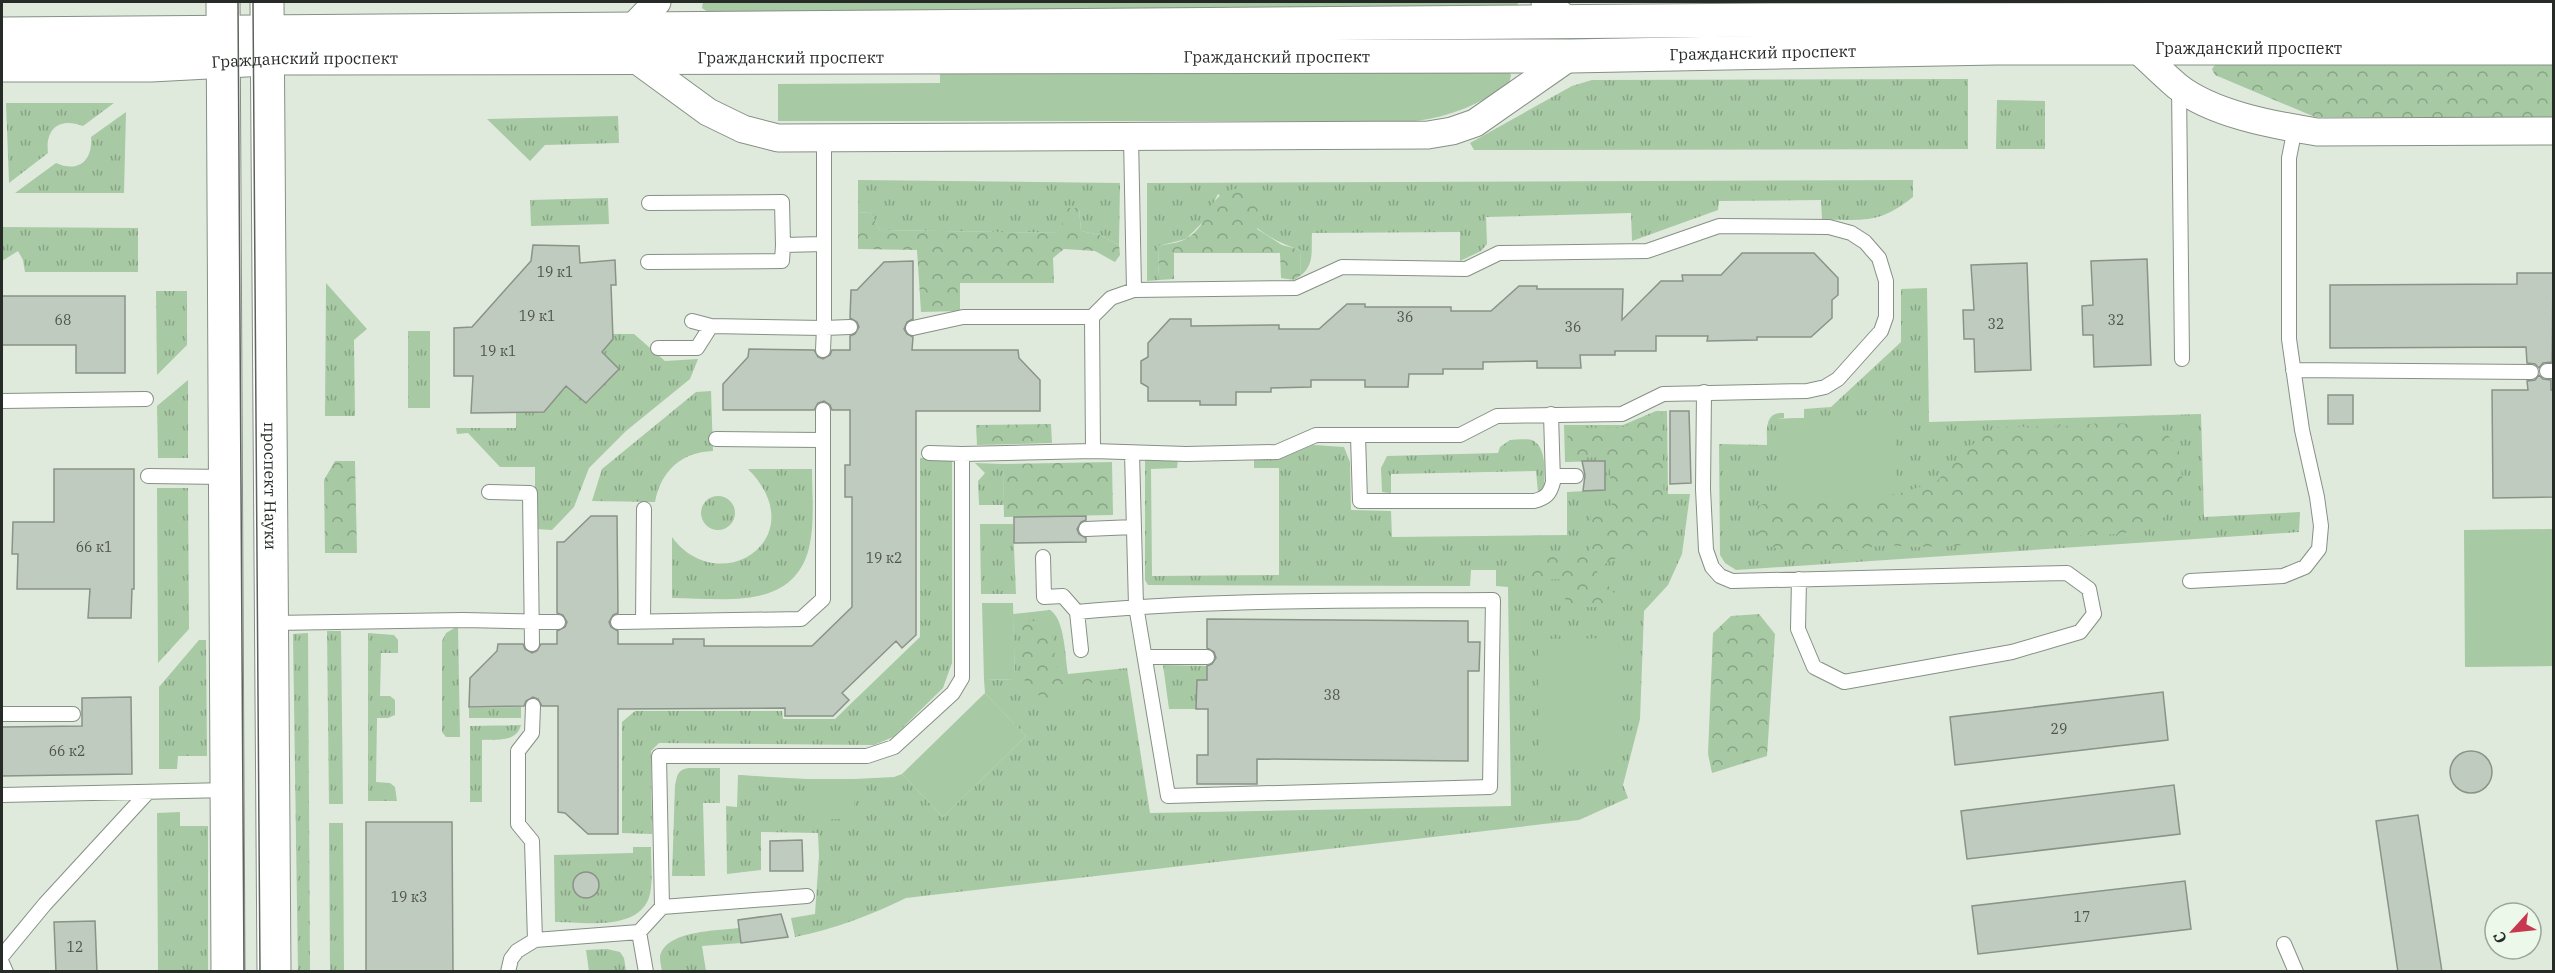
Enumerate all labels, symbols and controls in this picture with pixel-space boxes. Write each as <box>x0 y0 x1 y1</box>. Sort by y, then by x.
street label: Гражданский проспект <box>2155 38 2342 58</box>
street label: Гражданский проспект <box>1669 41 1856 64</box>
street label: Гражданский проспект <box>1183 46 1370 67</box>
street label: Гражданский проспект <box>697 47 884 67</box>
street label: Гражданский проспект <box>211 48 398 72</box>
house number: 19 к1 <box>537 263 573 281</box>
house number: 19 к1 <box>519 307 555 325</box>
house number: 36 <box>1397 308 1413 326</box>
house number: 68 <box>55 311 71 329</box>
house number: 32 <box>2108 311 2124 329</box>
house number: 32 <box>1988 315 2004 333</box>
house number: 36 <box>1565 318 1581 336</box>
house number: 19 к1 <box>480 342 516 360</box>
street label: проспект Науки <box>260 422 281 550</box>
house number: 66 к1 <box>76 538 112 556</box>
house number: 19 к2 <box>866 549 902 567</box>
house number: 38 <box>1324 686 1340 704</box>
house number: 29 <box>2051 720 2067 738</box>
house number: 66 к2 <box>49 742 85 760</box>
house number: 19 к3 <box>391 888 427 906</box>
north arrow <box>2483 901 2543 961</box>
house number: 17 <box>2074 908 2090 926</box>
text: С <box>2488 929 2511 947</box>
house number: 12 <box>67 938 83 956</box>

